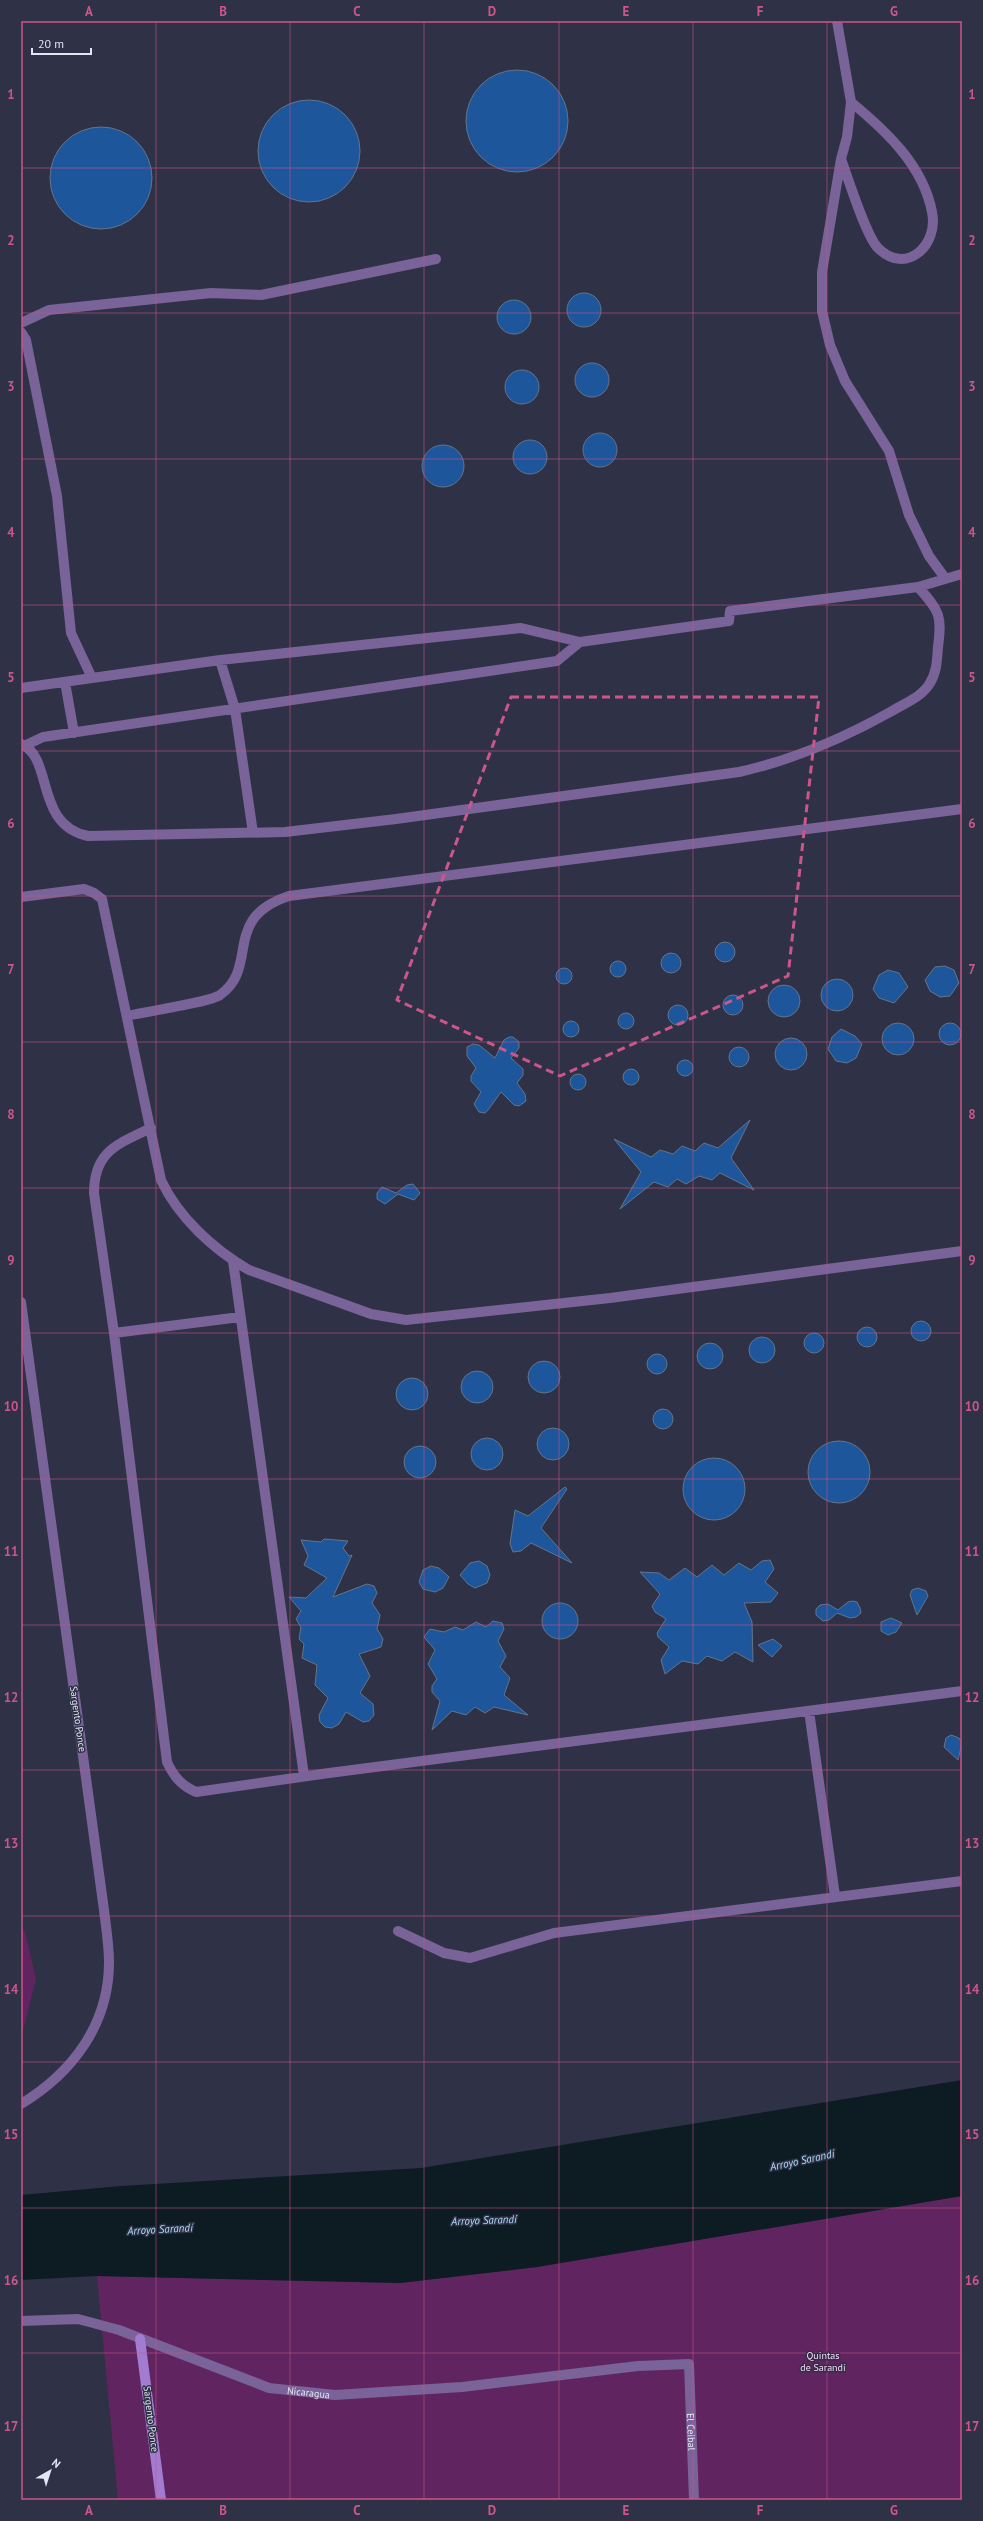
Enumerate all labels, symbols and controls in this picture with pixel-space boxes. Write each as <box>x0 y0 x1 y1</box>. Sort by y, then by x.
text: A <box>85 3 93 20</box>
text: B <box>219 3 227 20</box>
text: C <box>353 3 361 20</box>
text: D <box>488 3 496 20</box>
text: E <box>623 3 630 20</box>
text: F <box>757 3 764 20</box>
text: G <box>890 3 898 20</box>
scale bar <box>32 30 91 56</box>
text: 20 m <box>38 36 64 51</box>
text: 1 <box>7 86 15 103</box>
text: 1 <box>968 86 976 103</box>
text: 2 <box>7 232 15 249</box>
text: 2 <box>968 232 976 249</box>
text: 3 <box>7 378 15 395</box>
text: 3 <box>968 378 976 395</box>
text: 4 <box>7 524 15 541</box>
text: 4 <box>968 524 976 541</box>
text: 5 <box>7 669 15 686</box>
text: 5 <box>968 669 976 686</box>
text: 6 <box>7 815 15 832</box>
text: 6 <box>968 815 976 832</box>
text: 7 <box>7 961 15 978</box>
text: 7 <box>968 961 976 978</box>
text: 8 <box>7 1106 15 1123</box>
text: 8 <box>968 1106 976 1123</box>
text: 9 <box>7 1252 15 1269</box>
text: 9 <box>968 1252 976 1269</box>
text: 10 <box>4 1398 18 1415</box>
text: 10 <box>965 1398 979 1415</box>
text: 11 <box>4 1543 18 1560</box>
text: 11 <box>965 1543 979 1560</box>
street label: Sargento Ponce <box>67 1685 89 1753</box>
text: 12 <box>4 1689 18 1706</box>
text: 12 <box>965 1689 979 1706</box>
text: 13 <box>4 1835 18 1852</box>
text: 13 <box>965 1835 979 1852</box>
text: 14 <box>4 1981 19 1998</box>
text: 14 <box>965 1981 980 1998</box>
text: 15 <box>4 2126 18 2143</box>
text: 15 <box>965 2126 979 2143</box>
water label: Arroyo Sarandí <box>767 2146 837 2174</box>
water label: Arroyo Sarandí <box>450 2212 518 2228</box>
water label: Arroyo Sarandí <box>126 2220 194 2238</box>
text: 16 <box>4 2272 18 2289</box>
text: 16 <box>965 2272 979 2289</box>
park label: Quintas de Sarandí <box>800 2349 846 2374</box>
street label: Nicaragua <box>286 2383 331 2401</box>
street label: Sargento Ponce <box>141 2385 161 2453</box>
street label: El Ceibal <box>684 2413 699 2451</box>
text: 17 <box>4 2418 18 2435</box>
text: 17 <box>965 2418 979 2435</box>
north arrow <box>30 2451 70 2491</box>
text: N <box>49 2456 64 2471</box>
text: A <box>85 2502 93 2519</box>
text: B <box>219 2502 227 2519</box>
text: C <box>353 2502 361 2519</box>
text: D <box>488 2502 496 2519</box>
text: E <box>623 2502 630 2519</box>
text: F <box>757 2502 764 2519</box>
text: G <box>890 2502 898 2519</box>

